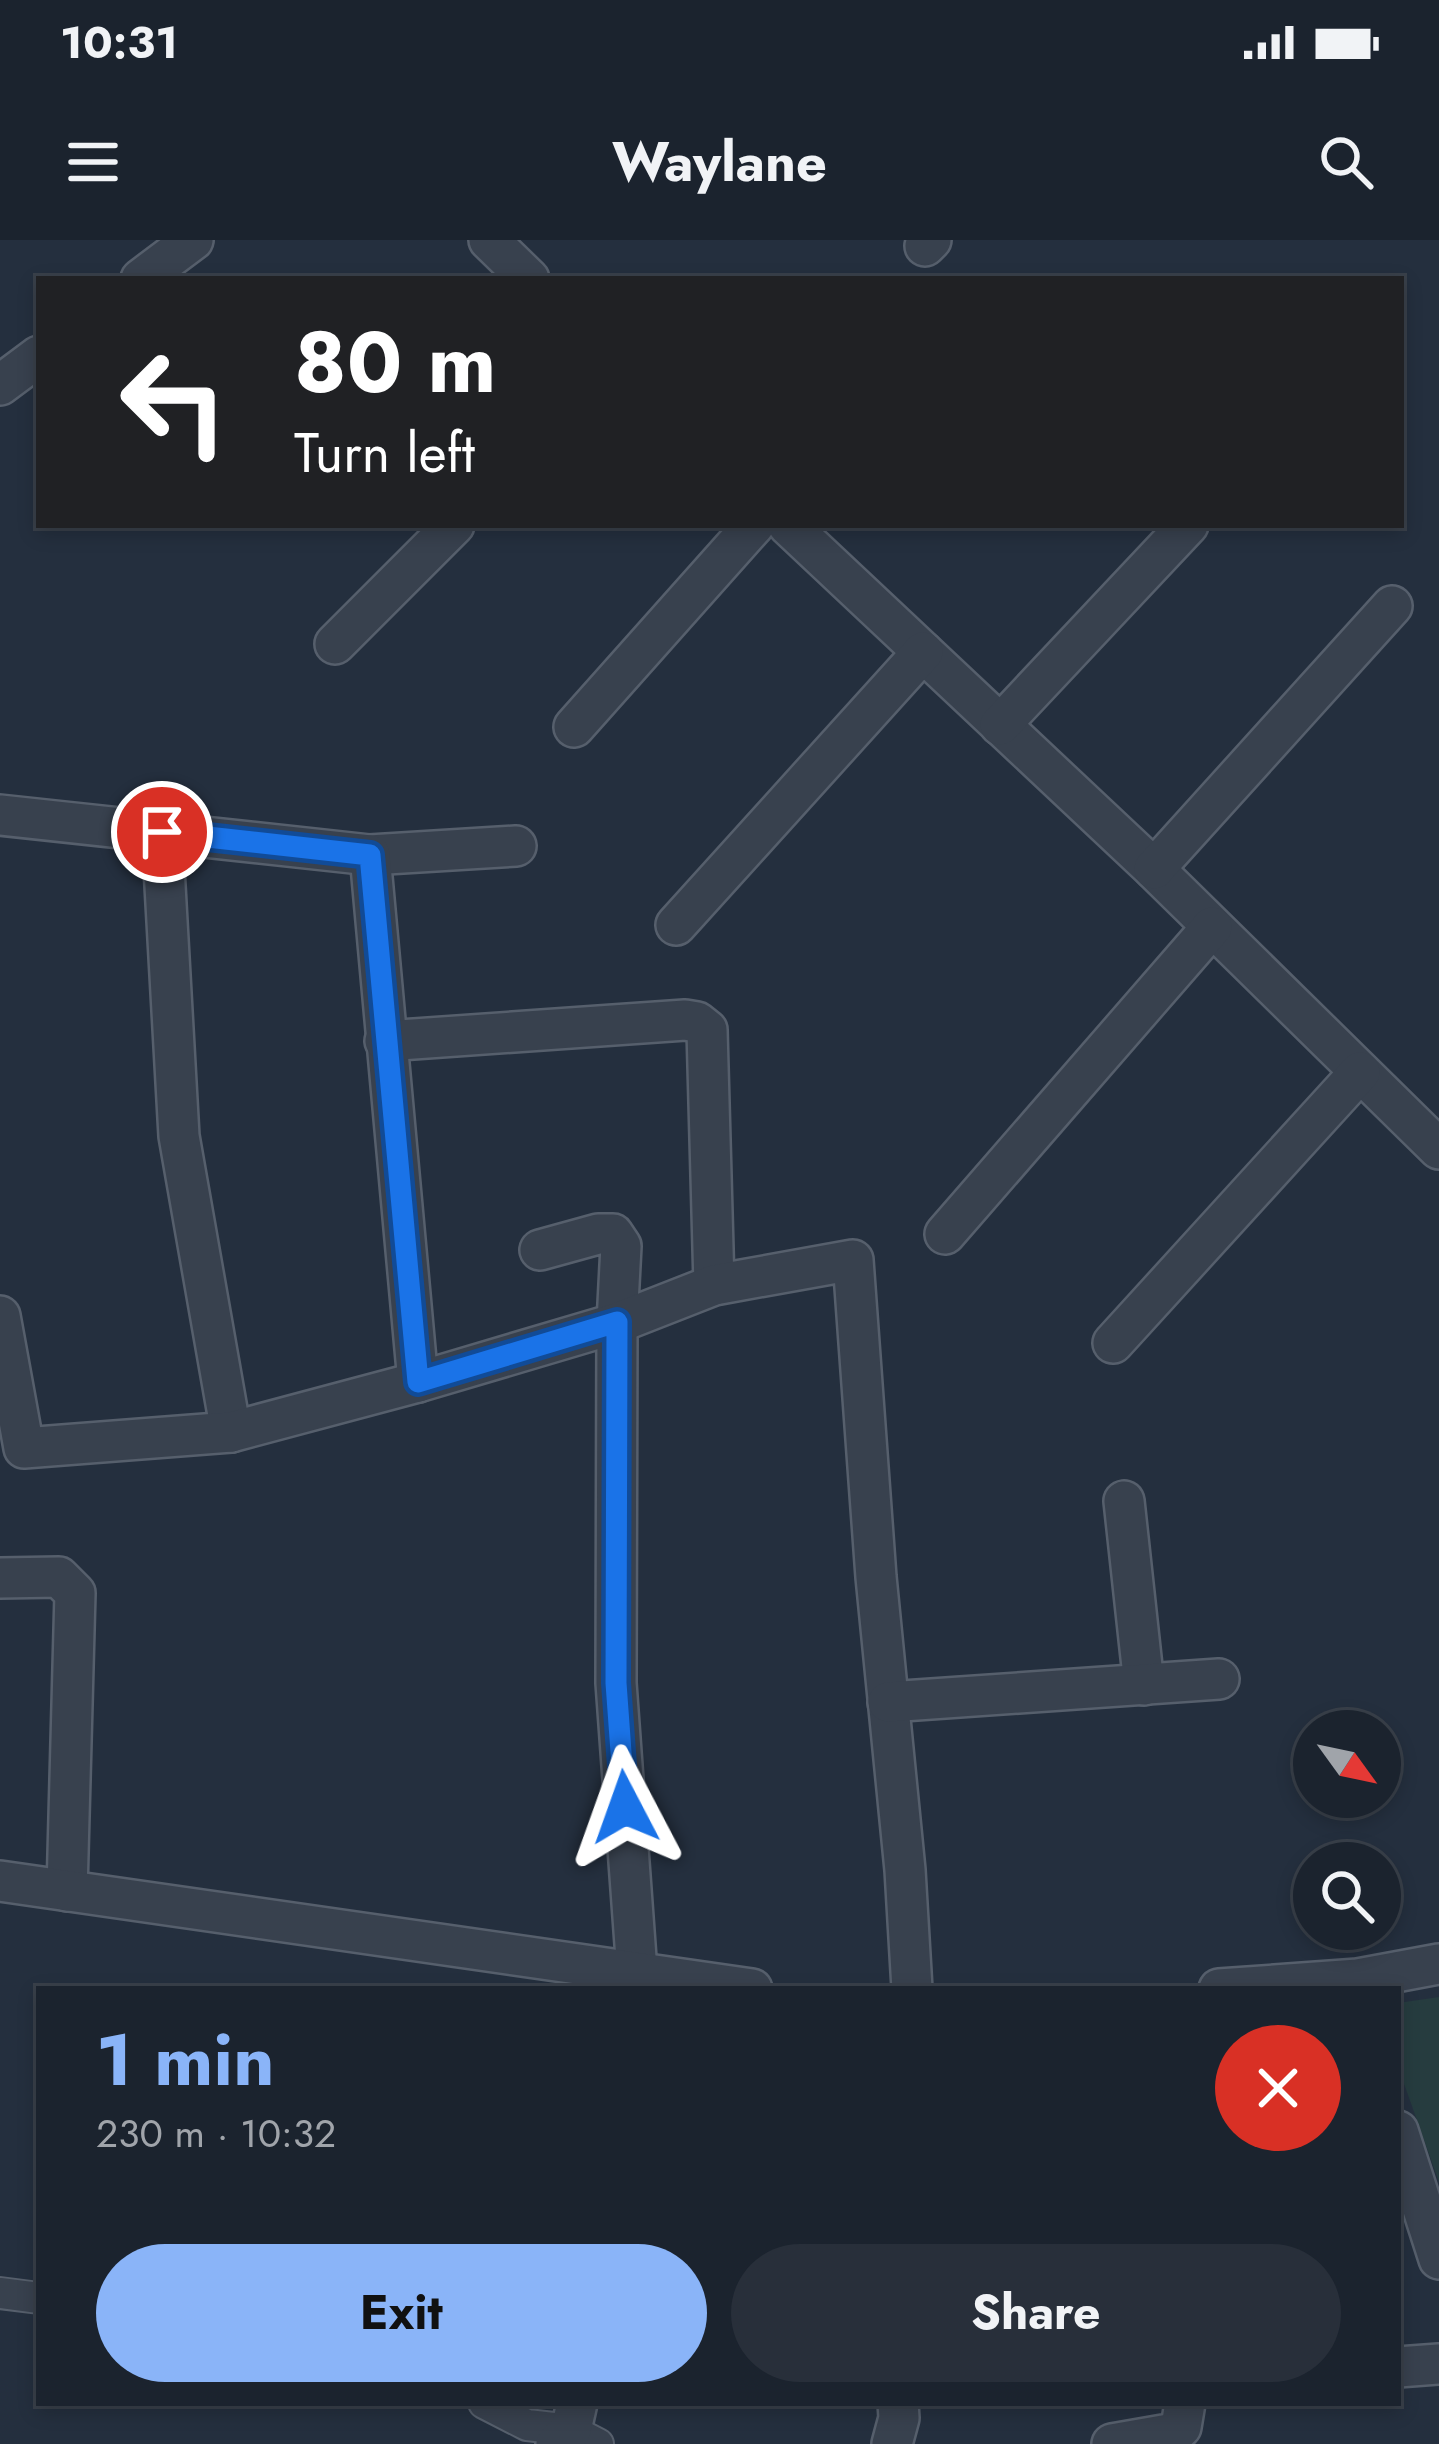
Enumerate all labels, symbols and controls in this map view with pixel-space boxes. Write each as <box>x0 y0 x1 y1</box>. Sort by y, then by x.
text: 10:31 <box>60 10 178 75</box>
text: Waylane <box>612 123 827 201</box>
icon: menu <box>60 129 126 195</box>
icon: search <box>1313 129 1379 195</box>
text: 80 m <box>294 302 496 424</box>
icon: left <box>96 324 252 480</box>
text: Turn left <box>294 414 475 492</box>
pin <box>111 781 213 883</box>
icon: arrive <box>129 799 195 865</box>
north arrow <box>1293 1710 1401 1818</box>
map controls <box>1293 1710 1401 1950</box>
position arrow <box>562 1744 688 1870</box>
button: search <box>1293 1842 1401 1950</box>
text: 1 min <box>96 2008 275 2112</box>
button: close <box>1215 2025 1341 2151</box>
text: 230 m · 10:32 <box>96 2105 336 2162</box>
button: Exit <box>96 2244 707 2382</box>
button: Share <box>731 2244 1341 2382</box>

